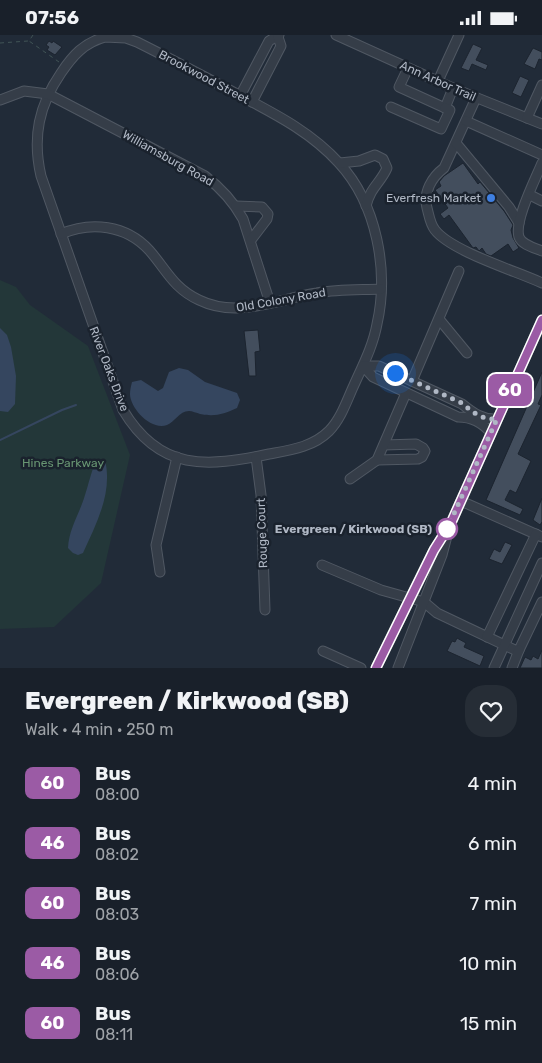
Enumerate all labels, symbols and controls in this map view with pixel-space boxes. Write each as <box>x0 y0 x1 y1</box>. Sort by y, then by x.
text: 07:56 <box>25 6 79 29</box>
street label: Brookwood Street <box>156 47 252 107</box>
street label: Ann Arbor Trail <box>398 58 478 104</box>
street label: Williamsburg Road <box>120 127 216 189</box>
place label: Everfresh Market <box>386 191 481 205</box>
marker: Everfresh Market <box>485 192 497 204</box>
street label: Old Colony Road <box>235 285 327 315</box>
street label: River Oaks Drive <box>86 325 132 414</box>
your location <box>383 361 408 386</box>
line badge: 60 <box>488 374 532 406</box>
text: 60 <box>498 379 522 401</box>
park label: Hines Parkway <box>22 456 104 470</box>
street label: Rouge Court <box>254 497 270 568</box>
marker: Evergreen / Kirkwood (SB) <box>436 518 458 540</box>
place label: Evergreen / Kirkwood (SB) <box>275 522 432 536</box>
button: heart <box>465 685 517 737</box>
text: Evergreen / Kirkwood (SB) <box>25 687 349 715</box>
text: Walk · 4 min · 250 m <box>25 720 173 739</box>
text: Bus <box>95 762 131 785</box>
text: 60 <box>41 772 64 794</box>
text: 4 min <box>468 772 517 795</box>
text: 08:00 <box>95 785 140 804</box>
text: Bus <box>95 822 131 845</box>
text: 46 <box>40 832 65 854</box>
text: 6 min <box>468 832 517 855</box>
text: 08:02 <box>95 845 139 864</box>
text: Bus <box>95 882 131 905</box>
text: 60 <box>41 892 64 914</box>
text: 7 min <box>470 892 517 915</box>
text: 08:03 <box>95 905 139 924</box>
text: Bus <box>95 942 131 965</box>
text: 46 <box>40 952 65 974</box>
text: 10 min <box>459 952 517 975</box>
text: 08:06 <box>95 965 139 984</box>
text: Bus <box>95 1002 131 1025</box>
text: 60 <box>41 1012 64 1034</box>
text: 15 min <box>460 1012 517 1035</box>
text: 08:11 <box>95 1025 133 1044</box>

